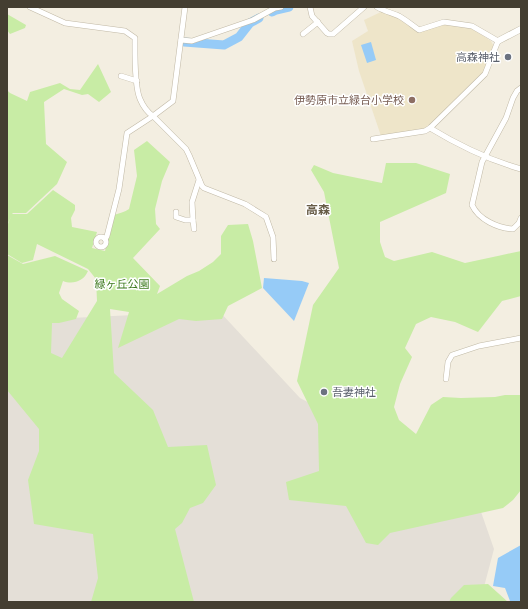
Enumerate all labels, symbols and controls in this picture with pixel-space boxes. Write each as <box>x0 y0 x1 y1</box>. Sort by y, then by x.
place label: 高森神社 <box>456 50 500 65</box>
marker: 高森神社 <box>503 52 513 62</box>
place label: 伊勢原市立緑台小学校 <box>294 93 404 108</box>
marker: 伊勢原市立緑台小学校 <box>407 95 417 105</box>
district label: 高森 <box>306 202 330 219</box>
park label: 緑ヶ丘公園 <box>95 277 150 292</box>
place label: 吾妻神社 <box>332 385 376 400</box>
marker: 吾妻神社 <box>319 387 329 397</box>

